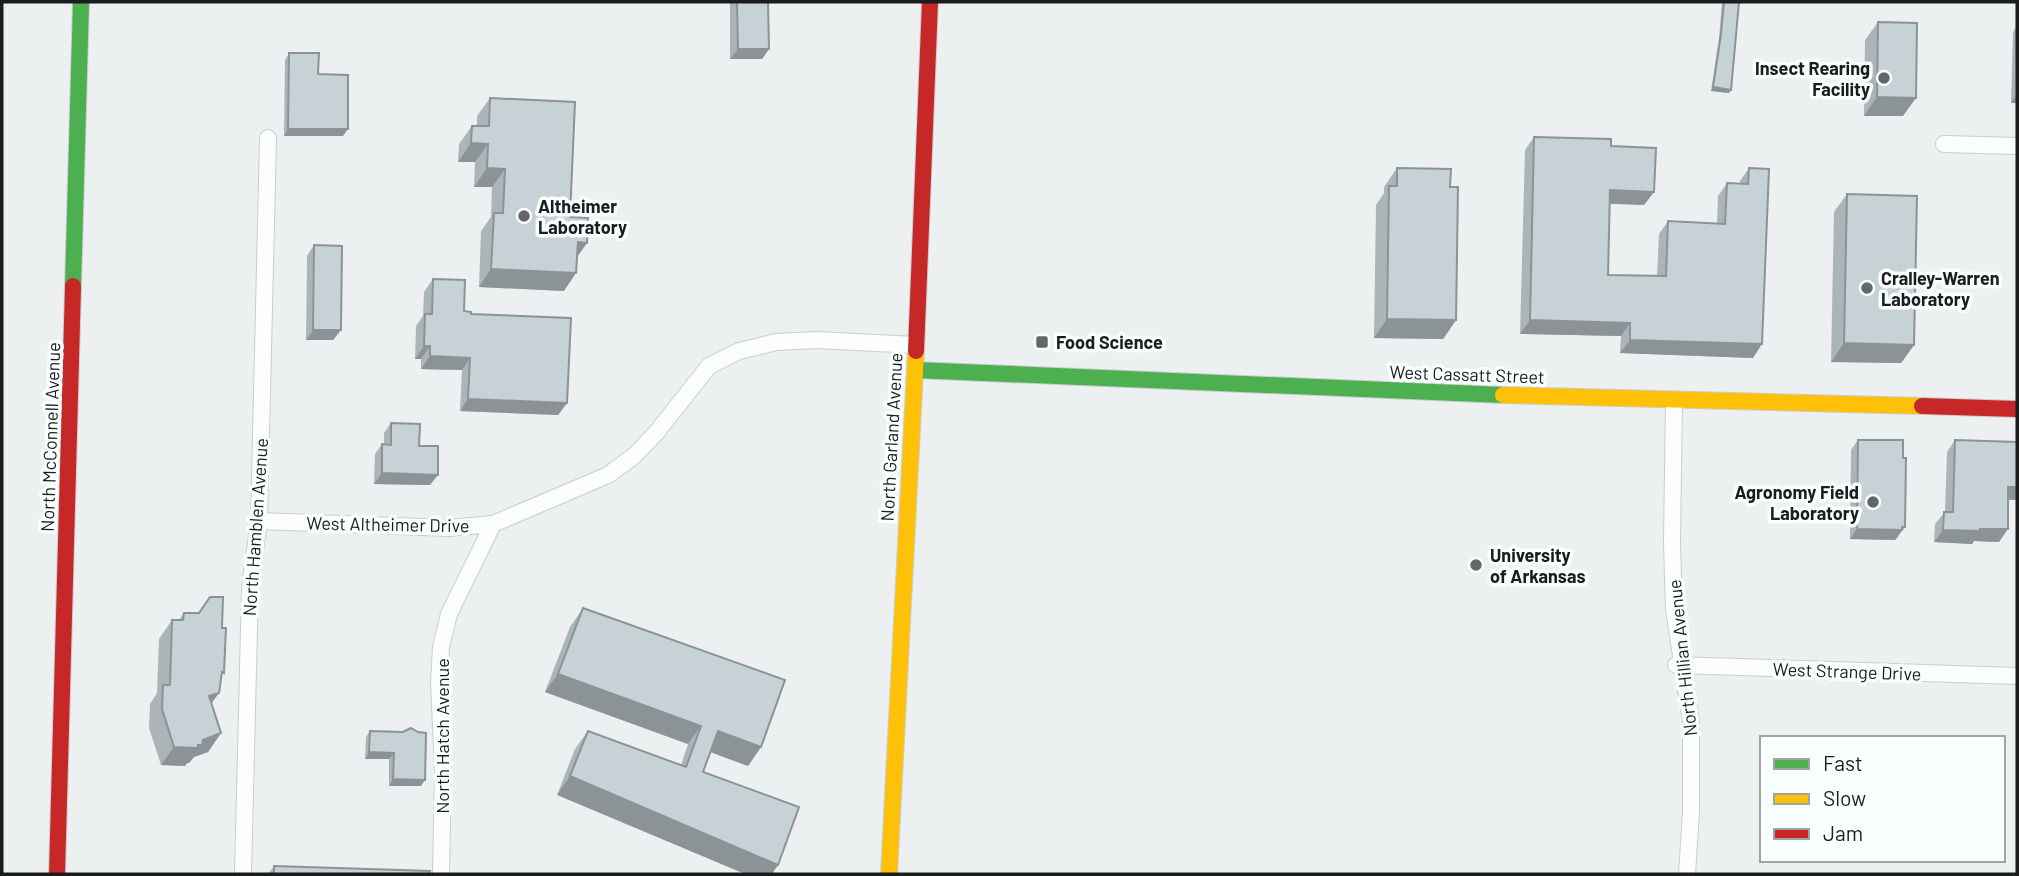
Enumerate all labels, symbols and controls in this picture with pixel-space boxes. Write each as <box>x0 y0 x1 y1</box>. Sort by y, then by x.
place label: Insect Rearing Facility <box>1755 57 1870 100</box>
marker: Insect Rearing Facility <box>1876 70 1892 86</box>
place label: Altheimer Laboratory <box>538 195 627 238</box>
marker: Altheimer Laboratory <box>516 208 532 224</box>
place label: Cralley-Warren Laboratory <box>1881 267 2000 310</box>
marker: Cralley-Warren Laboratory <box>1859 280 1875 296</box>
place label: Food Science <box>1056 331 1163 353</box>
marker: Food Science <box>1034 334 1050 350</box>
street label: North McConnell Avenue <box>36 342 64 532</box>
street label: North Garland Avenue <box>876 352 906 522</box>
street label: West Cassatt Street <box>1389 360 1545 388</box>
street label: North Hamblen Avenue <box>238 437 272 617</box>
place label: Agronomy Field Laboratory <box>1734 481 1859 524</box>
marker: Agronomy Field Laboratory <box>1865 494 1881 510</box>
street label: West Altheimer Drive <box>306 512 470 536</box>
place label: University of Arkansas <box>1490 544 1585 587</box>
marker: University of Arkansas <box>1468 557 1484 573</box>
street label: North Hillian Avenue <box>1663 578 1701 738</box>
street label: West Strange Drive <box>1772 657 1922 685</box>
street label: North Hatch Avenue <box>431 658 453 814</box>
legend <box>1760 736 2005 862</box>
text: Fast <box>1823 750 1863 775</box>
text: Slow <box>1823 785 1866 810</box>
text: Jam <box>1823 820 1863 845</box>

